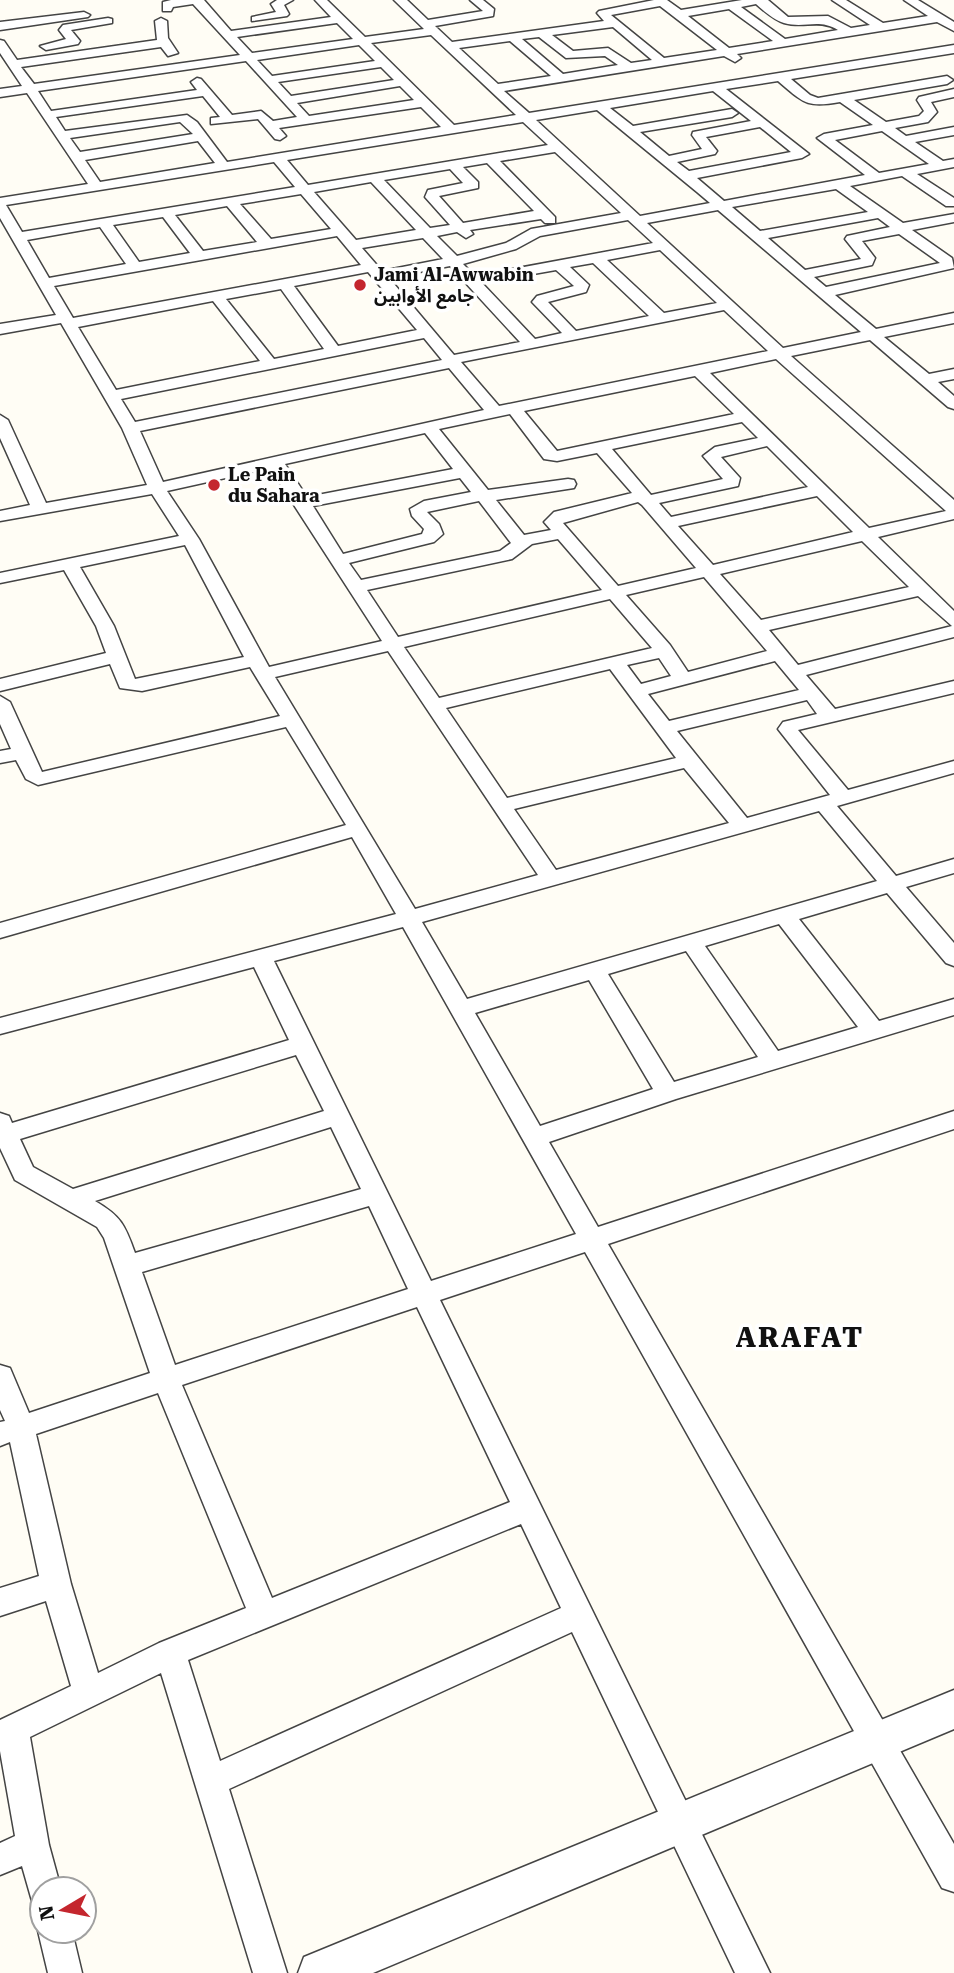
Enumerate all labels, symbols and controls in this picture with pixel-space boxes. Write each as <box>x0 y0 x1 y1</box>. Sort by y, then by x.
place label: Jami Al-Awwabin جامع الأوابين <box>374 264 534 309</box>
marker: Jami Al-Awwabin جامع الأوابين <box>352 277 368 293</box>
place label: Le Pain du Sahara <box>228 464 320 506</box>
marker: Le Pain du Sahara <box>206 477 222 493</box>
district label: ARAFAT <box>736 1321 864 1354</box>
north arrow <box>28 1875 98 1945</box>
text: N <box>34 1903 59 1922</box>

